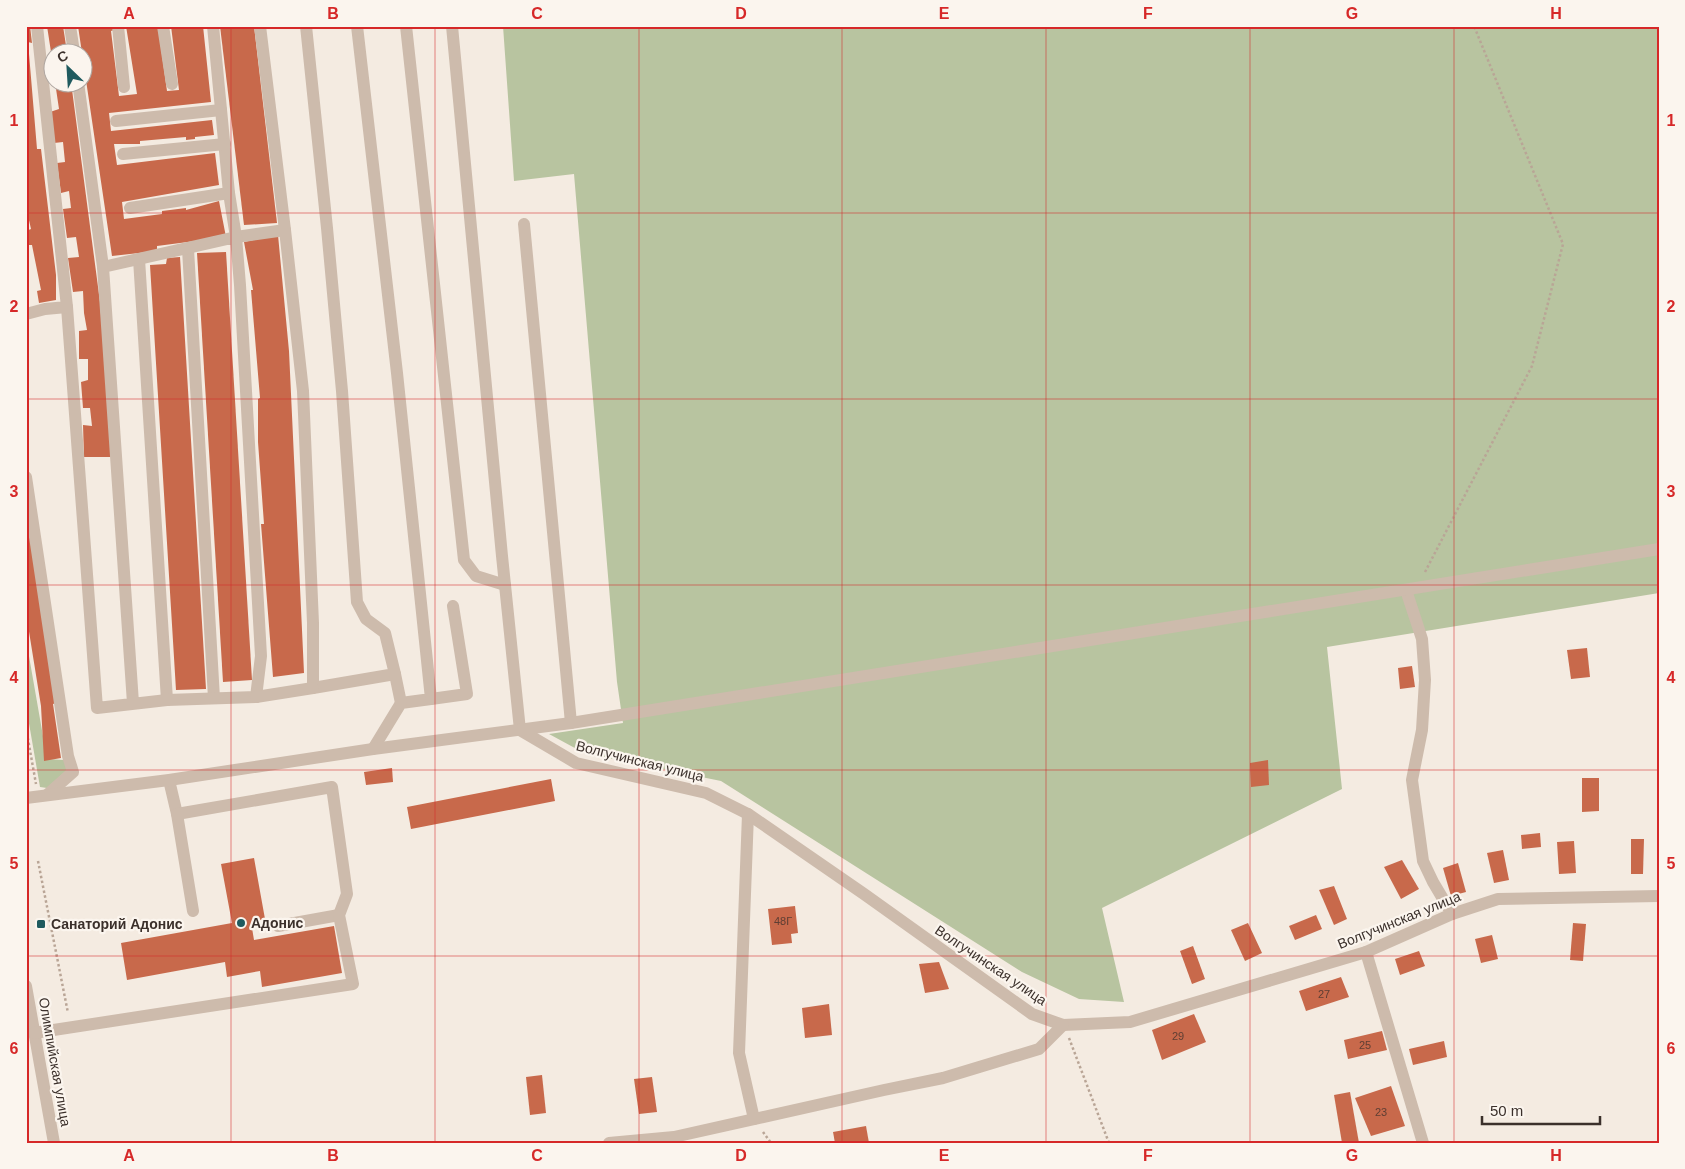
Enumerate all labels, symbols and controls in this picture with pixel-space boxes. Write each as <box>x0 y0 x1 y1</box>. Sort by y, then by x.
text: A <box>123 5 135 22</box>
text: B <box>327 5 339 22</box>
text: C <box>531 5 543 22</box>
text: D <box>735 5 747 22</box>
text: E <box>939 5 950 22</box>
text: F <box>1143 5 1153 22</box>
text: G <box>1346 5 1358 22</box>
text: H <box>1550 5 1562 22</box>
north arrow <box>42 42 92 92</box>
text: С <box>55 47 70 66</box>
text: 1 <box>10 112 19 129</box>
text: 1 <box>1667 112 1676 129</box>
text: 2 <box>10 298 19 315</box>
text: 2 <box>1667 298 1676 315</box>
text: 3 <box>10 483 19 500</box>
text: 3 <box>1667 483 1676 500</box>
text: 4 <box>10 669 19 686</box>
text: 4 <box>1667 669 1676 686</box>
street label: Волгучинская улица <box>574 737 706 785</box>
text: 5 <box>10 855 19 872</box>
text: 5 <box>1667 855 1676 872</box>
street label: Волгучинская улица <box>1335 888 1463 952</box>
place label: Адонис <box>251 915 304 931</box>
house number: 48Г <box>774 915 792 927</box>
place label: Санаторий Адонис <box>51 916 183 932</box>
marker: Адонис <box>235 917 247 929</box>
marker: Санаторий Адонис <box>35 918 47 930</box>
street label: Волгучинская улица <box>932 922 1050 1008</box>
house number: 27 <box>1318 988 1330 1000</box>
street label: Олимпийская улица <box>36 996 74 1128</box>
house number: 29 <box>1172 1030 1184 1042</box>
house number: 25 <box>1359 1039 1371 1051</box>
text: 6 <box>10 1040 19 1057</box>
text: 6 <box>1667 1040 1676 1057</box>
scale bar <box>1482 1094 1600 1126</box>
text: 50 m <box>1490 1102 1523 1119</box>
house number: 23 <box>1375 1106 1387 1118</box>
text: A <box>123 1147 135 1164</box>
text: B <box>327 1147 339 1164</box>
text: C <box>531 1147 543 1164</box>
text: D <box>735 1147 747 1164</box>
text: E <box>939 1147 950 1164</box>
text: F <box>1143 1147 1153 1164</box>
text: G <box>1346 1147 1358 1164</box>
text: H <box>1550 1147 1562 1164</box>

